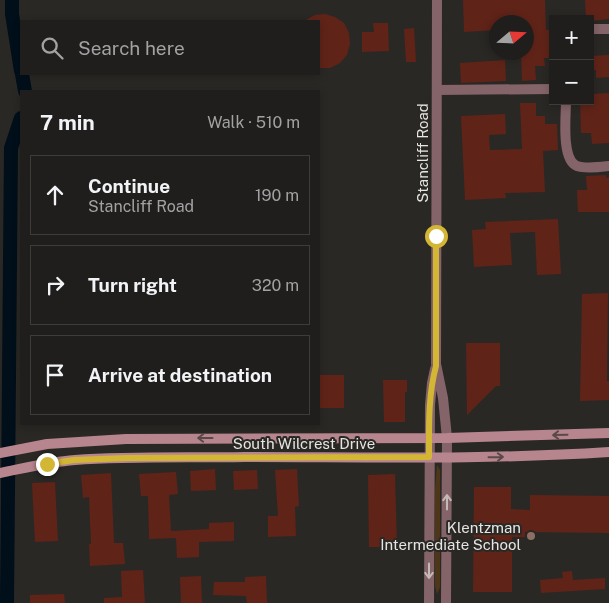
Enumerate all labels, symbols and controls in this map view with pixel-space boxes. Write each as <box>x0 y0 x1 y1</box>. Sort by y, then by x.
north arrow <box>489 15 534 60</box>
map controls <box>549 15 594 105</box>
button: + <box>549 15 594 60</box>
search box <box>20 20 320 75</box>
icon: search <box>38 34 66 62</box>
text: Search here <box>78 37 185 59</box>
button: − <box>549 60 594 105</box>
street label: Stancliff Road <box>414 103 431 203</box>
text: 7 min <box>40 110 95 135</box>
text: Walk · 510 m <box>207 113 300 132</box>
text: Continue <box>88 175 170 197</box>
icon: ahead <box>41 181 69 209</box>
text: 190 m <box>255 186 299 205</box>
text: Stancliff Road <box>88 197 194 216</box>
route start <box>425 225 448 248</box>
icon: right <box>41 271 69 299</box>
text: Turn right <box>88 274 177 296</box>
text: 320 m <box>252 276 299 295</box>
icon: arrive <box>41 361 69 389</box>
text: Arrive at destination <box>88 364 272 386</box>
one-way arrow <box>553 430 569 440</box>
one-way arrow <box>198 434 214 443</box>
street label: South Wilcrest Drive <box>233 435 375 452</box>
one-way arrow <box>487 452 503 461</box>
route end <box>36 453 59 476</box>
one-way arrow <box>442 494 452 510</box>
place label: Klentzman Intermediate School <box>380 519 521 553</box>
marker: Klentzman Intermediate School <box>525 530 537 542</box>
one-way arrow <box>424 563 434 579</box>

